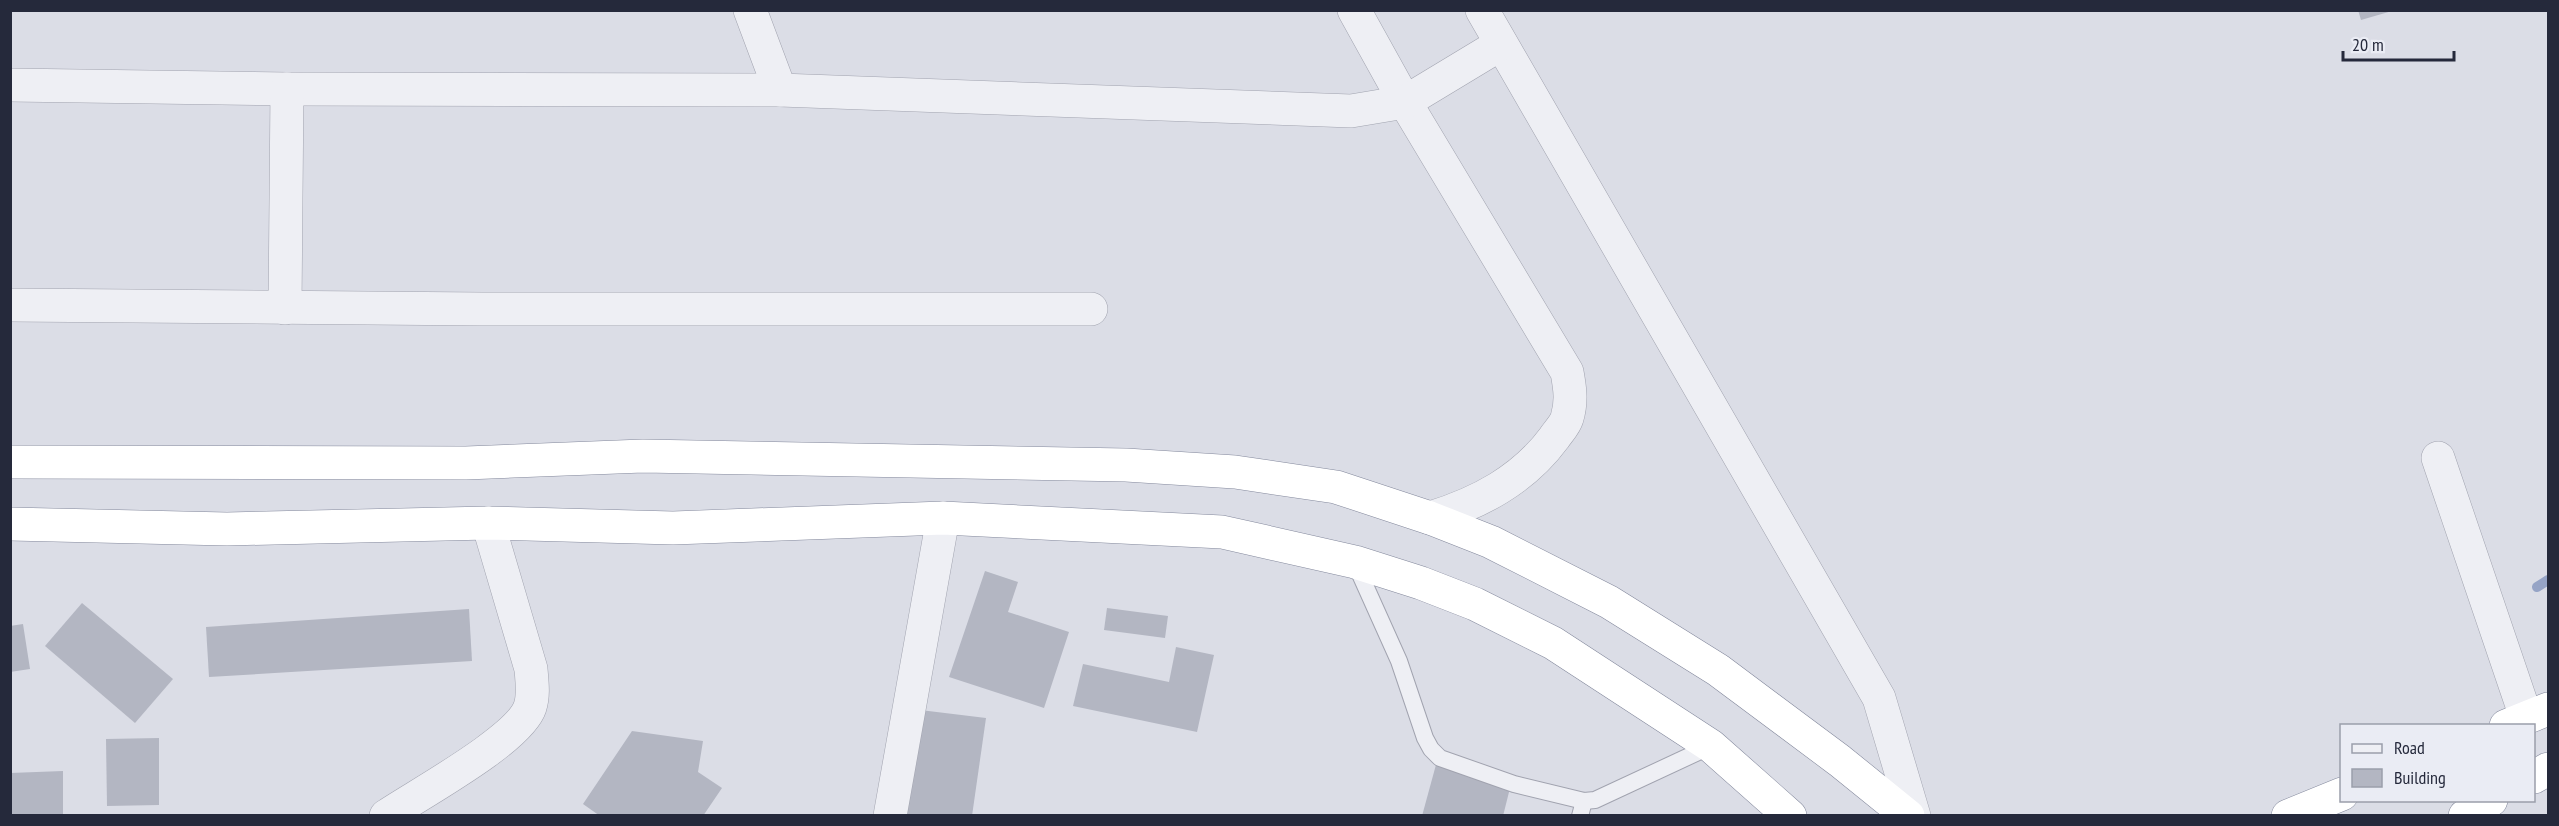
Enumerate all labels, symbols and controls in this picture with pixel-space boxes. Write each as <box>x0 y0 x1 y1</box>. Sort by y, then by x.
scale bar <box>2343 24 2454 62</box>
text: 20 m <box>2352 33 2384 56</box>
legend <box>2340 724 2535 802</box>
text: Road <box>2394 736 2425 759</box>
text: Building <box>2394 766 2446 789</box>

